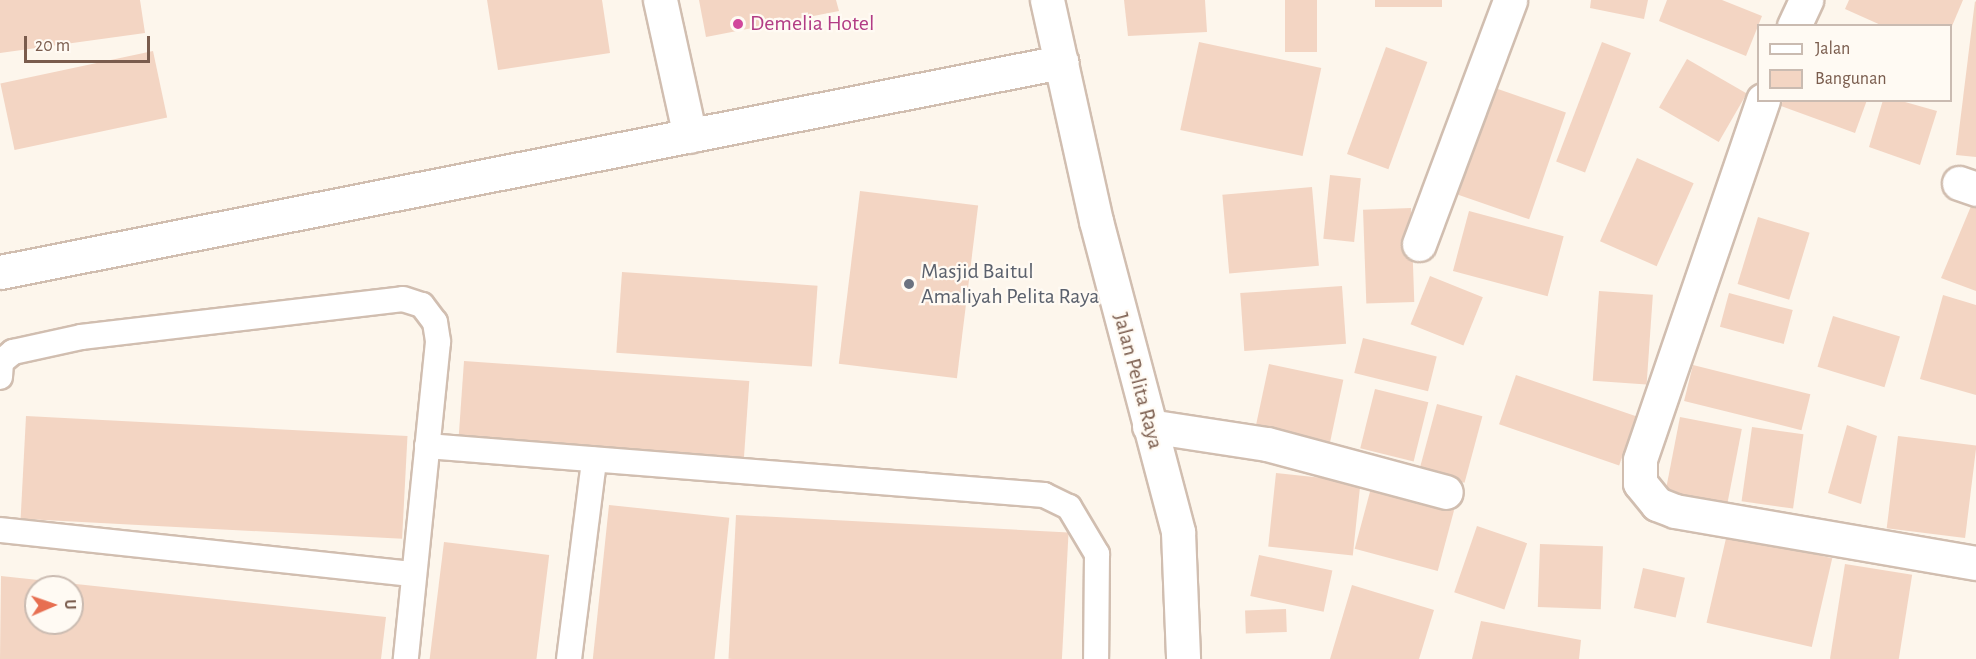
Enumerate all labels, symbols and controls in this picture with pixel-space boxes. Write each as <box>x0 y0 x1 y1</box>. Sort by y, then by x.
place label: Demelia Hotel <box>750 11 874 37</box>
marker: Demelia Hotel <box>731 17 745 31</box>
scale bar <box>27 24 153 62</box>
legend <box>1757 24 1952 102</box>
text: 20 m <box>35 37 70 55</box>
text: Jalan <box>1815 40 1850 58</box>
text: Bangunan <box>1815 70 1887 88</box>
place label: Masjid Baitul Amaliyah Pelita Raya <box>921 258 1099 310</box>
marker: Masjid Baitul Amaliyah Pelita Raya <box>902 277 916 291</box>
street label: Jalan Pelita Raya <box>1107 310 1169 452</box>
north arrow <box>24 575 84 635</box>
text: U <box>62 599 78 610</box>

